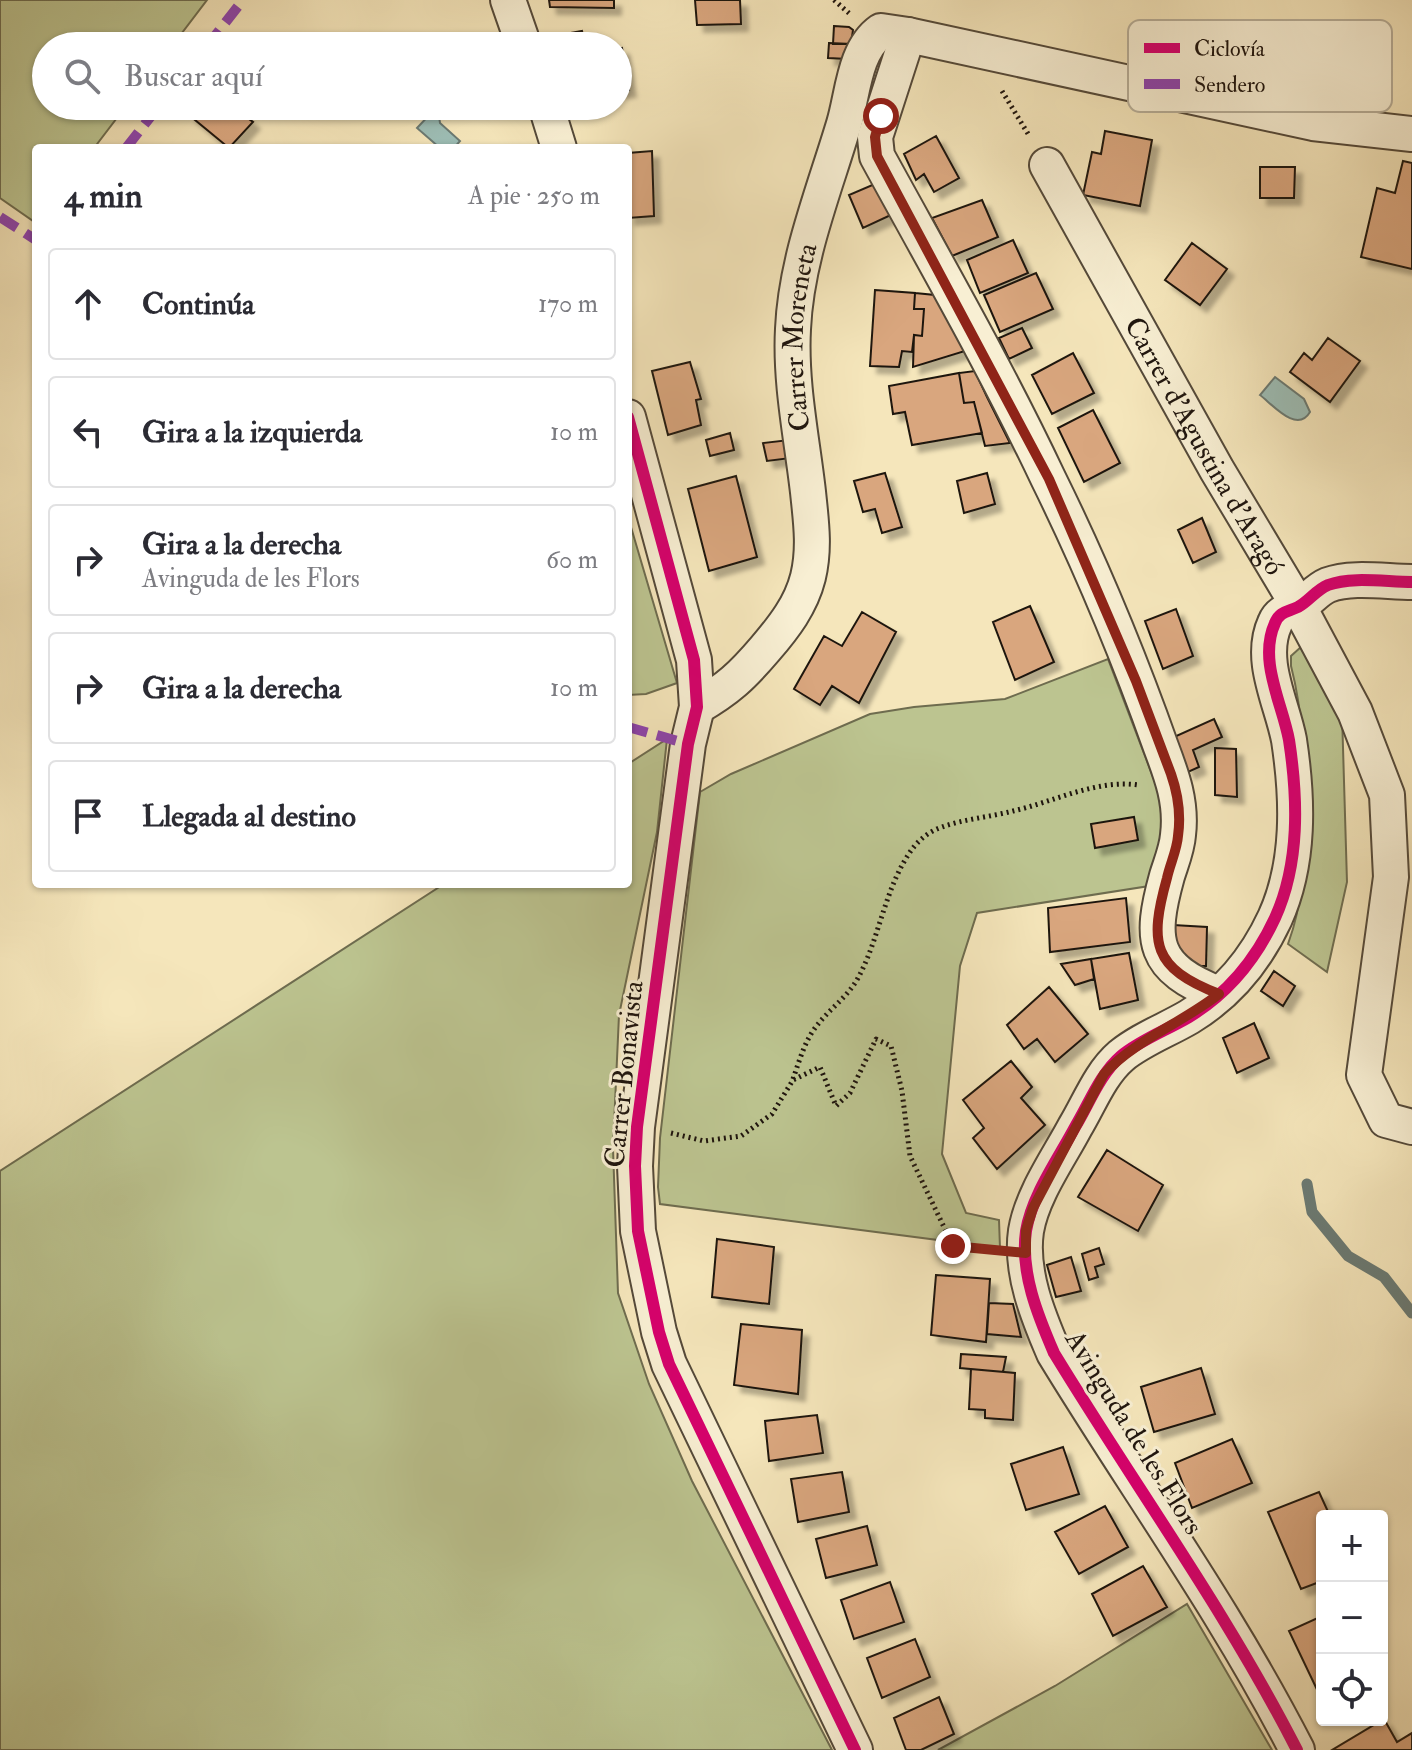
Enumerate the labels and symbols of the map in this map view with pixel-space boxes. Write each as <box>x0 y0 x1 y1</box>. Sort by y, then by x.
legend <box>1128 20 1392 112</box>
text: Ciclovía <box>1194 35 1266 63</box>
text: Sendero <box>1194 71 1265 99</box>
route start <box>863 98 899 134</box>
street label: Carrer Moreneta <box>776 239 826 434</box>
street label: Carrer d'Agustina d'Aragó <box>1116 311 1292 582</box>
street label: Carrer Bonavista <box>597 978 652 1169</box>
route end <box>935 1228 971 1264</box>
street label: Avinguda de les Flors <box>1056 1323 1211 1542</box>

